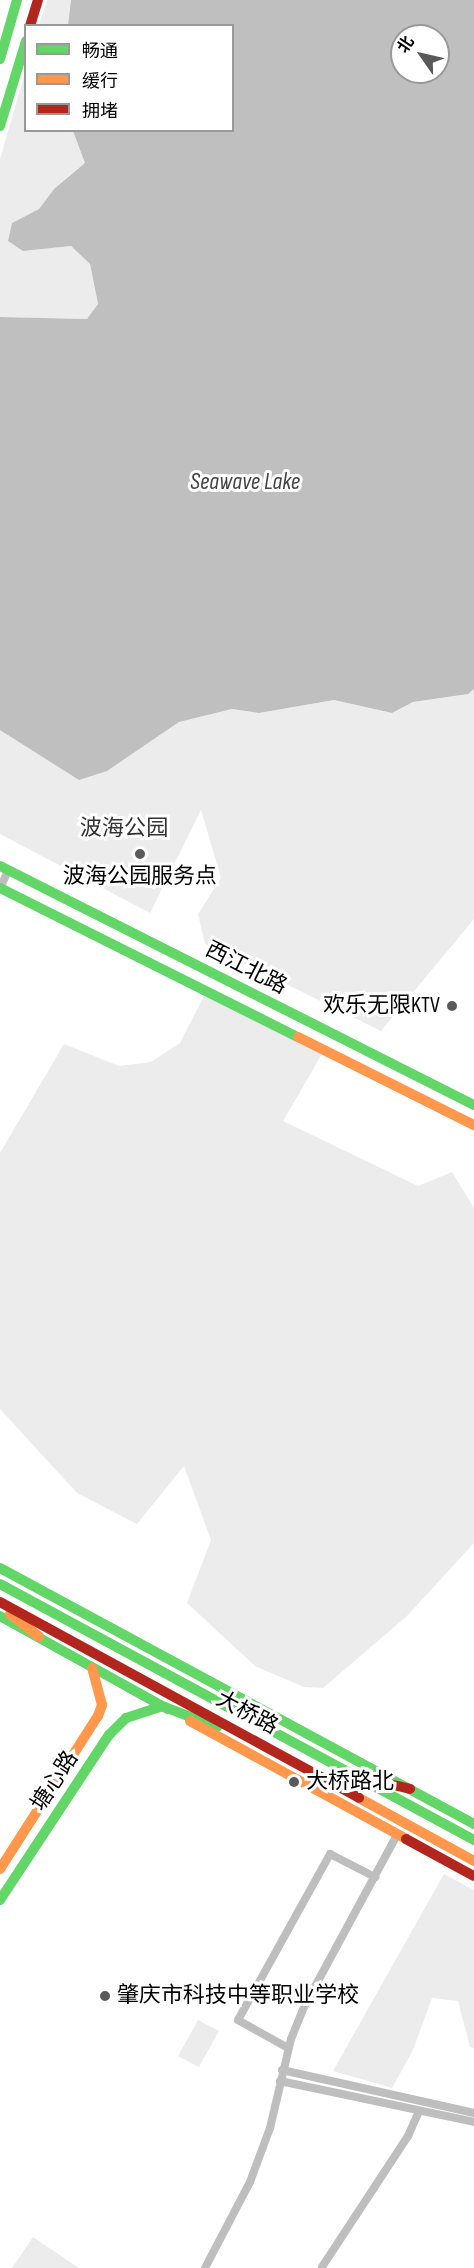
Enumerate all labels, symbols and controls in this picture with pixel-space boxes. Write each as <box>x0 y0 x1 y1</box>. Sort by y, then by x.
legend <box>24 24 234 132</box>
north arrow <box>390 24 450 84</box>
text: 北 <box>394 33 419 57</box>
text: 畅通 <box>82 41 118 62</box>
text: 缓行 <box>82 71 118 92</box>
text: 拥堵 <box>82 101 118 122</box>
water label: Seawave Lake <box>190 468 300 496</box>
park label: 波海公园 <box>80 816 168 842</box>
marker: 波海公园服务点 <box>133 847 147 861</box>
place label: 波海公园服务点 <box>63 864 217 890</box>
street label: 西江北路 <box>201 936 291 1000</box>
place label: 欢乐无限KTV <box>323 993 440 1019</box>
marker: 欢乐无限KTV <box>445 999 459 1013</box>
street label: 大桥路 <box>212 1686 282 1740</box>
street label: 塘心路 <box>26 1746 84 1816</box>
place label: 大桥路北 <box>306 1769 394 1795</box>
marker: 大桥路北 <box>287 1775 301 1789</box>
place label: 肇庆市科技中等职业学校 <box>117 1983 359 2009</box>
marker: 肇庆市科技中等职业学校 <box>98 1989 112 2003</box>

